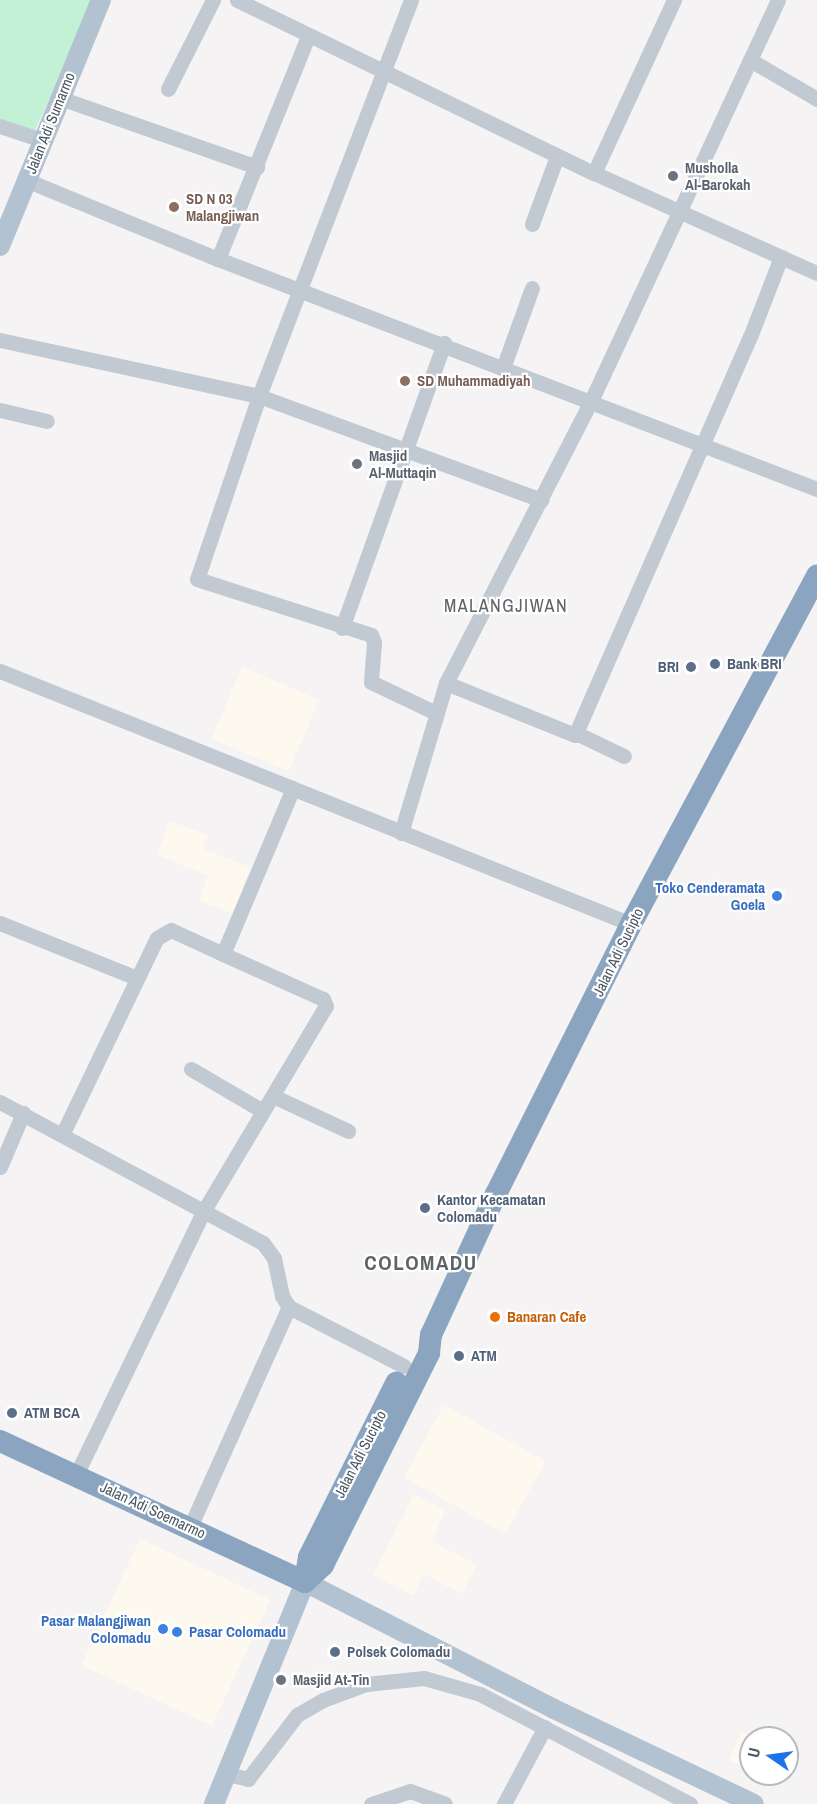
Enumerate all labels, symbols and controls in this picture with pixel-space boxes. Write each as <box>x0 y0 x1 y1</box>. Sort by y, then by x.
street label: Jalan Adi Sumarmo <box>21 70 79 176</box>
place label: Musholla Al-Barokah <box>685 158 751 193</box>
marker: Musholla Al-Barokah <box>666 169 680 183</box>
place label: SD N 03 Malangjiwan <box>186 189 259 224</box>
marker: SD N 03 Malangjiwan <box>167 200 181 214</box>
place label: SD Muhammadiyah <box>417 372 530 390</box>
marker: SD Muhammadiyah <box>398 374 412 388</box>
place label: Masjid Al-Muttaqin <box>369 446 437 481</box>
marker: Masjid Al-Muttaqin <box>350 457 364 471</box>
district label: MALANGJIWAN <box>444 595 568 617</box>
place label: Bank BRI <box>727 655 782 673</box>
marker: Bank BRI <box>708 657 722 671</box>
place label: BRI <box>658 658 679 676</box>
marker: BRI <box>684 660 698 674</box>
place label: Toko Cenderamata Goela <box>655 878 765 913</box>
marker: Toko Cenderamata Goela <box>770 889 784 903</box>
street label: Jalan Adi Sucipto <box>589 905 647 999</box>
place label: Kantor Kecamatan Colomadu <box>437 1190 546 1225</box>
marker: Kantor Kecamatan Colomadu <box>418 1201 432 1215</box>
district label: COLOMADU <box>364 1250 478 1276</box>
place label: Banaran Cafe <box>507 1308 586 1326</box>
marker: Banaran Cafe <box>488 1310 502 1324</box>
place label: ATM <box>471 1347 497 1365</box>
marker: ATM <box>452 1349 466 1363</box>
place label: ATM BCA <box>24 1404 80 1422</box>
marker: ATM BCA <box>5 1406 19 1420</box>
street label: Jalan Adi Sucipto <box>330 1407 390 1501</box>
street label: Jalan Adi Soemarmo <box>97 1478 209 1542</box>
place label: Pasar Malangjiwan Colomadu <box>41 1611 151 1646</box>
marker: Pasar Malangjiwan Colomadu <box>156 1622 170 1636</box>
place label: Pasar Colomadu <box>189 1623 286 1641</box>
marker: Pasar Colomadu <box>170 1625 184 1639</box>
place label: Polsek Colomadu <box>347 1643 450 1661</box>
marker: Polsek Colomadu <box>328 1645 342 1659</box>
place label: Masjid At-Tin <box>293 1671 370 1689</box>
marker: Masjid At-Tin <box>274 1673 288 1687</box>
north arrow <box>739 1726 799 1786</box>
text: U <box>742 1745 765 1760</box>

